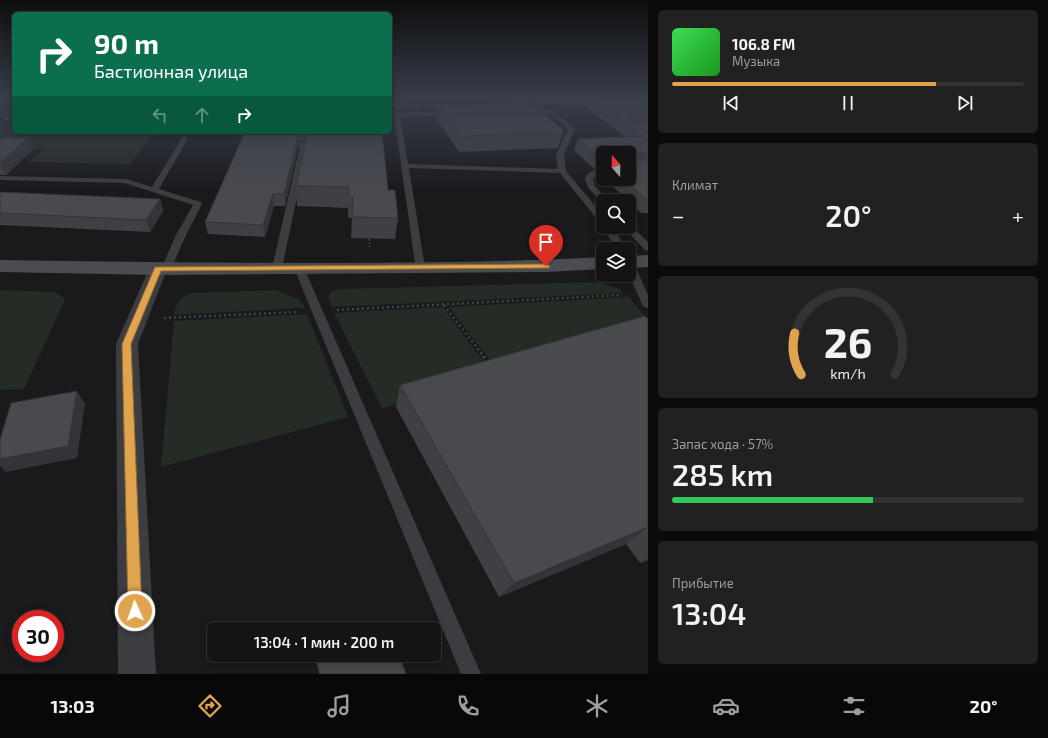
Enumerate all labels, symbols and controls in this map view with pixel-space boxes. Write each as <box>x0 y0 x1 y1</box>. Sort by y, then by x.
text: 90 m <box>94 26 159 60</box>
icon: right <box>28 28 80 80</box>
text: 106.8 FM <box>732 35 795 53</box>
text: Музыка <box>732 53 780 69</box>
text: Бастионная улица <box>94 60 248 82</box>
icon: previous <box>720 92 742 114</box>
icon: pause <box>837 92 859 114</box>
icon: next <box>954 92 976 114</box>
icon: left <box>149 104 171 126</box>
icon: ahead <box>191 104 213 126</box>
icon: right <box>233 104 255 126</box>
north arrow <box>596 146 636 186</box>
map controls <box>596 146 636 282</box>
text: Климат <box>672 177 718 193</box>
button: search <box>596 194 636 234</box>
text: 20° <box>825 197 872 233</box>
text: − <box>672 202 685 228</box>
text: + <box>1012 202 1024 228</box>
pin <box>529 225 563 266</box>
icon: arrive <box>535 231 557 253</box>
button: layers <box>596 242 636 282</box>
text: 26 <box>824 316 872 366</box>
text: km/h <box>830 365 866 382</box>
text: Запас хода · 57% <box>672 436 773 452</box>
text: 285 km <box>672 456 773 492</box>
text: Прибытие <box>672 575 734 591</box>
position arrow <box>114 590 156 632</box>
text: 13:04 <box>672 595 746 631</box>
speed limit sign: 30 <box>12 610 64 662</box>
text: 13:04 · 1 мин · 200 m <box>254 633 394 651</box>
icon: directions <box>196 692 224 720</box>
icon: music <box>325 692 353 720</box>
icon: phone <box>454 692 482 720</box>
icon: climate <box>583 692 611 720</box>
icon: car <box>712 692 740 720</box>
icon: filters <box>840 692 868 720</box>
text: 13:03 <box>50 695 95 717</box>
text: 20° <box>969 695 997 717</box>

